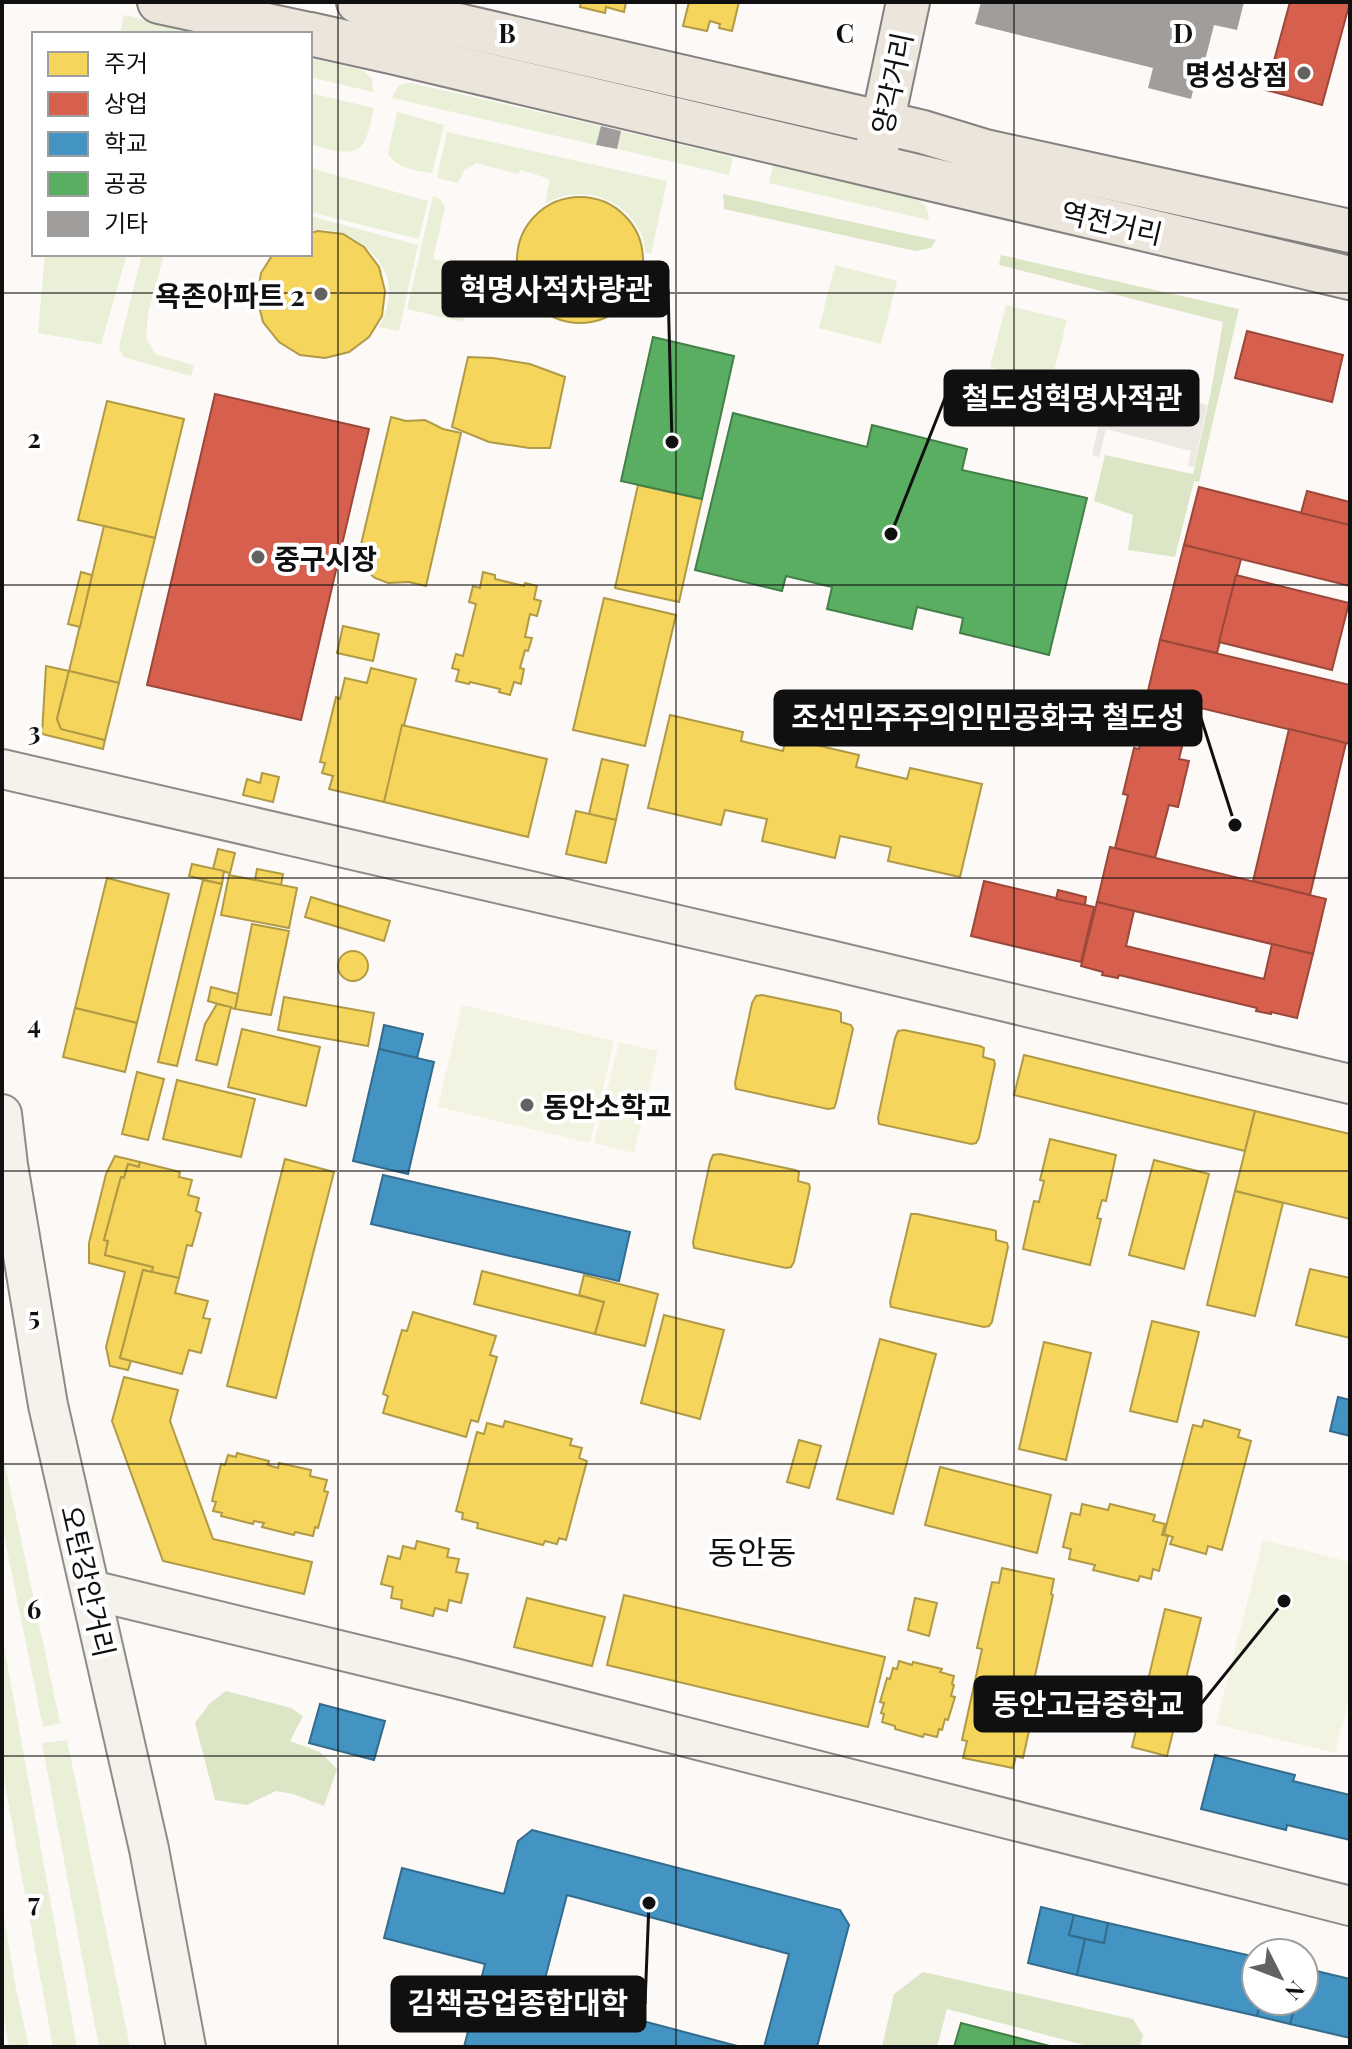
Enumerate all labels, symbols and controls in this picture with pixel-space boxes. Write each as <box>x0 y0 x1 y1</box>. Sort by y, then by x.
text: B <box>498 15 516 50</box>
text: C <box>836 15 854 50</box>
text: D <box>1173 15 1193 50</box>
street label: 양각거리 <box>862 29 920 137</box>
legend <box>32 32 312 256</box>
text: 주거 <box>104 46 148 78</box>
place label: 명성상점 <box>1185 55 1288 92</box>
marker: 명성상점 <box>1295 64 1313 82</box>
text: 상업 <box>104 86 148 118</box>
text: 학교 <box>104 126 148 158</box>
text: 공공 <box>104 166 148 198</box>
street label: 역전거리 <box>1058 192 1166 252</box>
text: 기타 <box>104 206 148 238</box>
callout: 혁명사적차량관 <box>443 262 668 316</box>
text: 혁명사적차량관 <box>459 268 653 308</box>
place label: 욕존아파트 2 <box>155 276 305 313</box>
marker: 욕존아파트 2 <box>312 285 330 303</box>
callout: 철도성혁명사적관 <box>945 371 1198 425</box>
text: 철도성혁명사적관 <box>962 377 1182 417</box>
text: 2 <box>27 420 41 455</box>
place label: 중구시장 <box>274 539 377 576</box>
marker: 중구시장 <box>249 548 267 566</box>
callout: 조선민주주의인민공화국 철도성 <box>775 691 1201 745</box>
text: 조선민주주의인민공화국 철도성 <box>791 696 1185 736</box>
text: 3 <box>28 713 40 748</box>
text: 4 <box>27 1006 41 1041</box>
place label: 동안소학교 <box>543 1087 672 1124</box>
marker: 동안소학교 <box>518 1096 536 1114</box>
text: 5 <box>28 1298 40 1333</box>
street label: 오탄강안거리 <box>54 1502 124 1660</box>
district label: 동안동 <box>708 1529 796 1572</box>
text: 6 <box>27 1591 41 1626</box>
callout: 동안고급중학교 <box>975 1677 1201 1731</box>
text: 동안고급중학교 <box>991 1683 1185 1723</box>
text: 7 <box>28 1884 40 1919</box>
north arrow <box>1240 1937 1320 2017</box>
text: N <box>1279 1975 1312 2007</box>
callout: 김책공업종합대학 <box>392 1977 645 2031</box>
text: 김책공업종합대학 <box>408 1982 628 2022</box>

